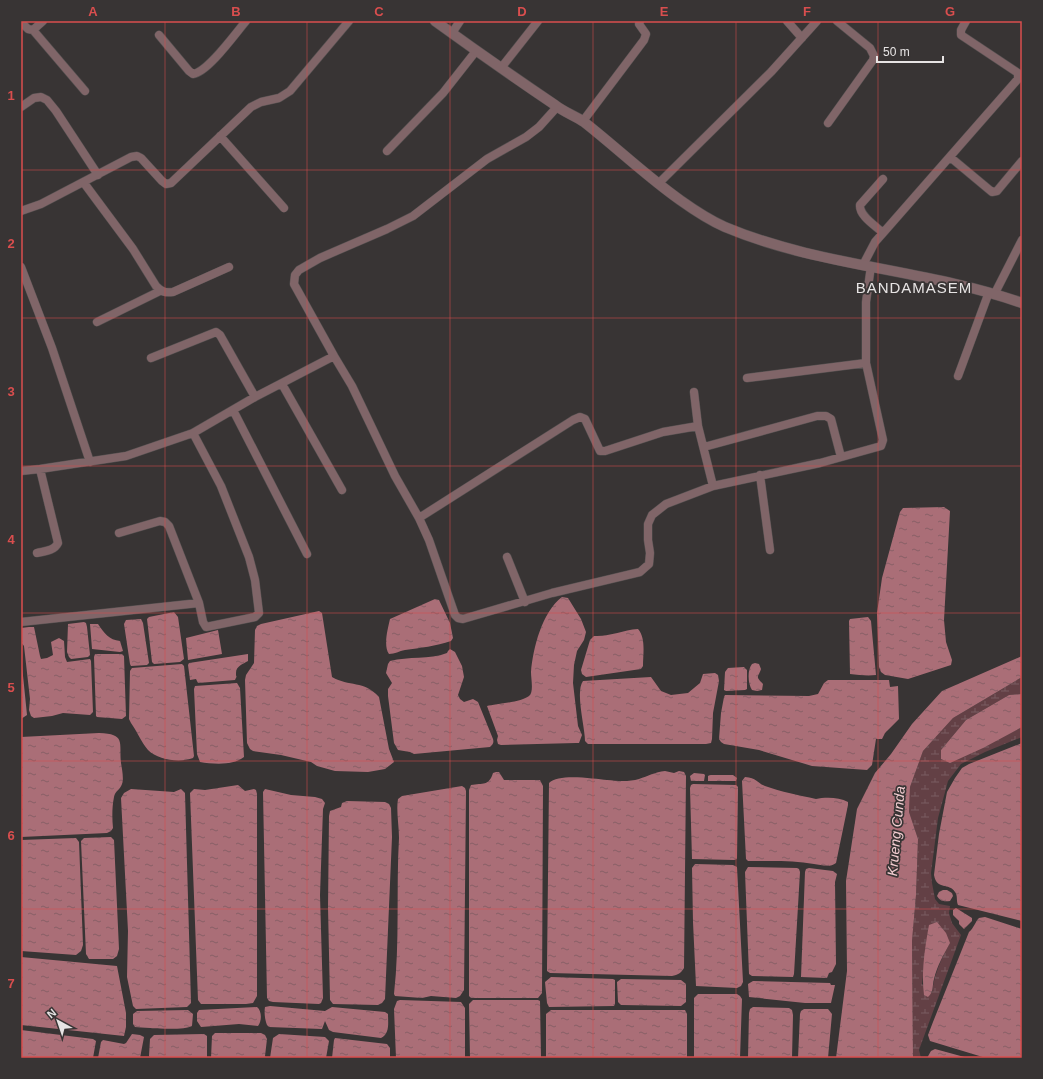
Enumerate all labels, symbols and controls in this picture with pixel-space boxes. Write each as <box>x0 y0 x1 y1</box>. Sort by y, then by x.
text: A <box>88 4 98 19</box>
text: B <box>231 4 241 19</box>
text: C <box>374 4 384 19</box>
text: D <box>517 4 527 19</box>
text: E <box>660 4 669 19</box>
text: F <box>803 4 811 19</box>
text: G <box>945 4 955 19</box>
scale bar <box>877 38 943 64</box>
text: 50 m <box>883 45 910 59</box>
text: 1 <box>7 88 15 103</box>
text: 2 <box>7 236 15 251</box>
district label: BANDAMASEM <box>856 279 972 296</box>
text: 3 <box>7 384 15 399</box>
text: 4 <box>7 532 15 547</box>
text: 5 <box>7 680 15 695</box>
water label: Krueng Cunda <box>884 785 908 877</box>
text: 6 <box>7 828 15 843</box>
text: 7 <box>7 976 15 991</box>
north arrow <box>38 1001 78 1041</box>
text: N <box>45 1006 59 1020</box>

